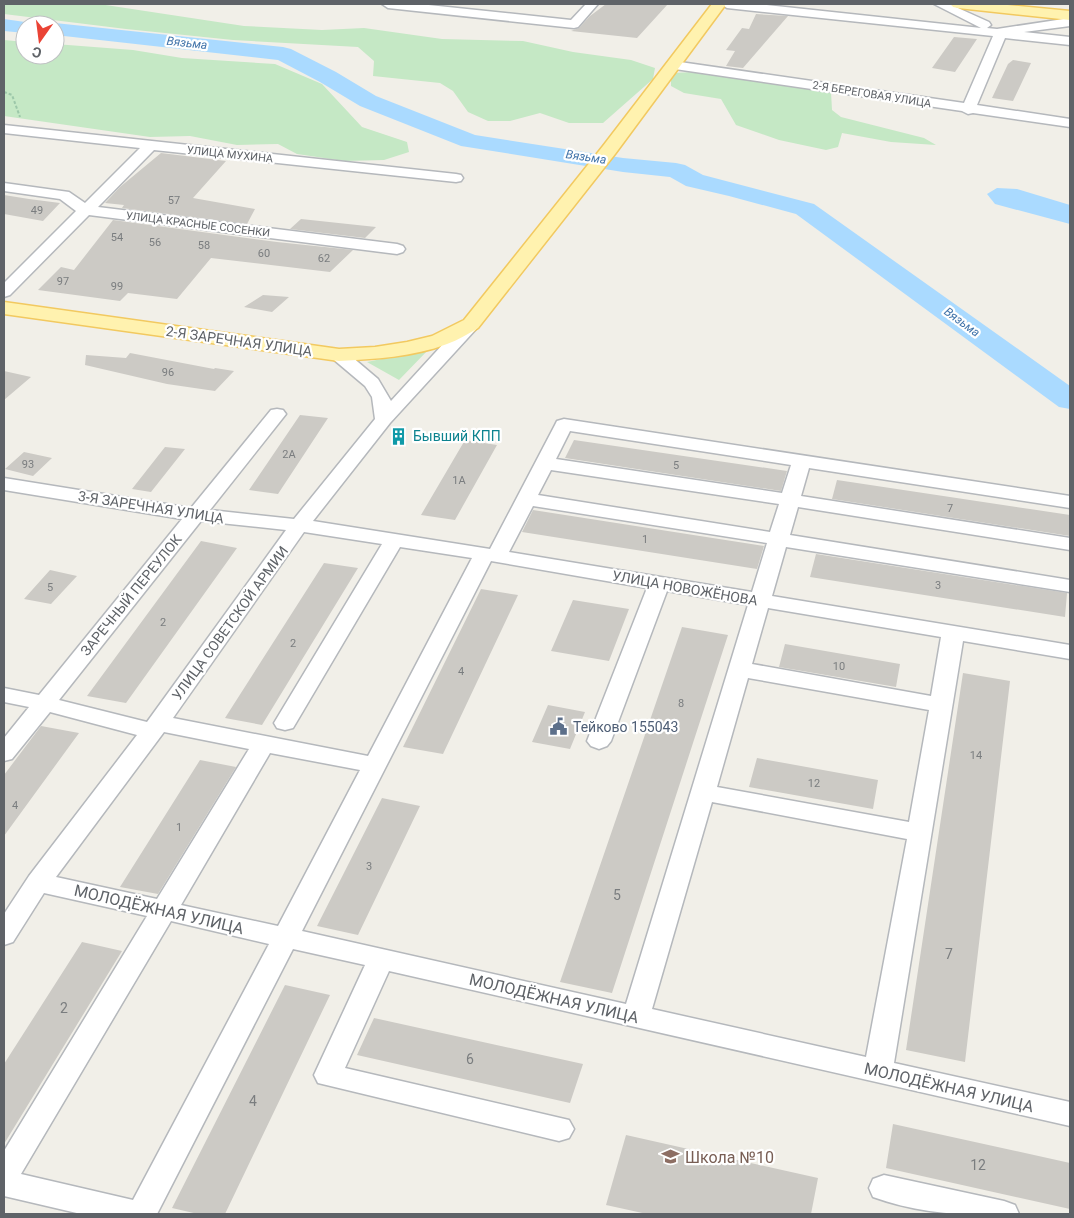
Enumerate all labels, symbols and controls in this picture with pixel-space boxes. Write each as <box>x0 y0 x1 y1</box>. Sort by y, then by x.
north arrow <box>15 15 65 65</box>
water label: Вязьма <box>166 34 208 52</box>
text: С <box>30 44 43 61</box>
street label: 2-Я БЕРЕГОВАЯ УЛИЦА <box>812 79 933 110</box>
street label: УЛИЦА МУХИНА <box>186 144 275 166</box>
water label: Вязьма <box>565 147 607 167</box>
house number: 57 <box>168 194 180 207</box>
house number: 49 <box>31 204 43 217</box>
street label: УЛИЦА КРАСНЫЕ СОСЕНКИ <box>125 209 271 240</box>
house number: 54 <box>111 231 123 244</box>
house number: 56 <box>149 236 161 249</box>
house number: 58 <box>198 239 210 252</box>
house number: 60 <box>258 247 270 260</box>
house number: 62 <box>318 252 330 265</box>
house number: 97 <box>57 275 69 288</box>
house number: 99 <box>111 280 123 293</box>
water label: Вязьма <box>941 304 983 340</box>
street label: 2-Я ЗАРЕЧНАЯ УЛИЦА <box>165 323 313 359</box>
house number: 96 <box>162 366 174 379</box>
building icon: Бывший КПП <box>389 426 409 446</box>
place label: Бывший КПП <box>413 428 501 444</box>
house number: 2А <box>282 448 297 461</box>
house number: 93 <box>22 458 34 471</box>
house number: 5 <box>673 459 679 472</box>
house number: 1А <box>452 474 467 487</box>
street label: 3-Я ЗАРЕЧНАЯ УЛИЦА <box>77 488 225 526</box>
house number: 7 <box>947 502 953 515</box>
street label: ЗАРЕЧНЫЙ ПЕРЕУЛОК <box>77 531 185 659</box>
house number: 1 <box>642 533 648 546</box>
street label: УЛИЦА СОВЕТСКОЙ АРМИИ <box>169 543 291 703</box>
street label: УЛИЦА НОВОЖЁНОВА <box>611 567 759 609</box>
house number: 3 <box>935 579 941 592</box>
house number: 5 <box>47 581 53 594</box>
house number: 2 <box>160 616 166 629</box>
house number: 2 <box>290 637 296 650</box>
house number: 10 <box>833 660 845 673</box>
house number: 4 <box>458 665 464 678</box>
house number: 8 <box>678 697 684 710</box>
public building icon: Тейково 155043 <box>549 717 569 737</box>
place label: Тейково 155043 <box>573 719 678 735</box>
house number: 14 <box>970 749 982 762</box>
house number: 12 <box>808 777 820 790</box>
house number: 4 <box>12 799 18 812</box>
house number: 1 <box>176 821 182 834</box>
house number: 3 <box>366 860 372 873</box>
street label: МОЛОДЁЖНАЯ УЛИЦА <box>72 881 246 938</box>
house number: 5 <box>613 887 621 903</box>
house number: 7 <box>945 946 953 962</box>
street label: МОЛОДЁЖНАЯ УЛИЦА <box>467 970 641 1027</box>
house number: 2 <box>60 1000 68 1016</box>
house number: 6 <box>466 1051 474 1067</box>
street label: МОЛОДЁЖНАЯ УЛИЦА <box>862 1059 1036 1116</box>
house number: 4 <box>249 1093 257 1109</box>
school or university icon: Школа №10 <box>661 1147 681 1167</box>
place label: Школа №10 <box>685 1148 774 1167</box>
house number: 12 <box>970 1157 986 1173</box>

